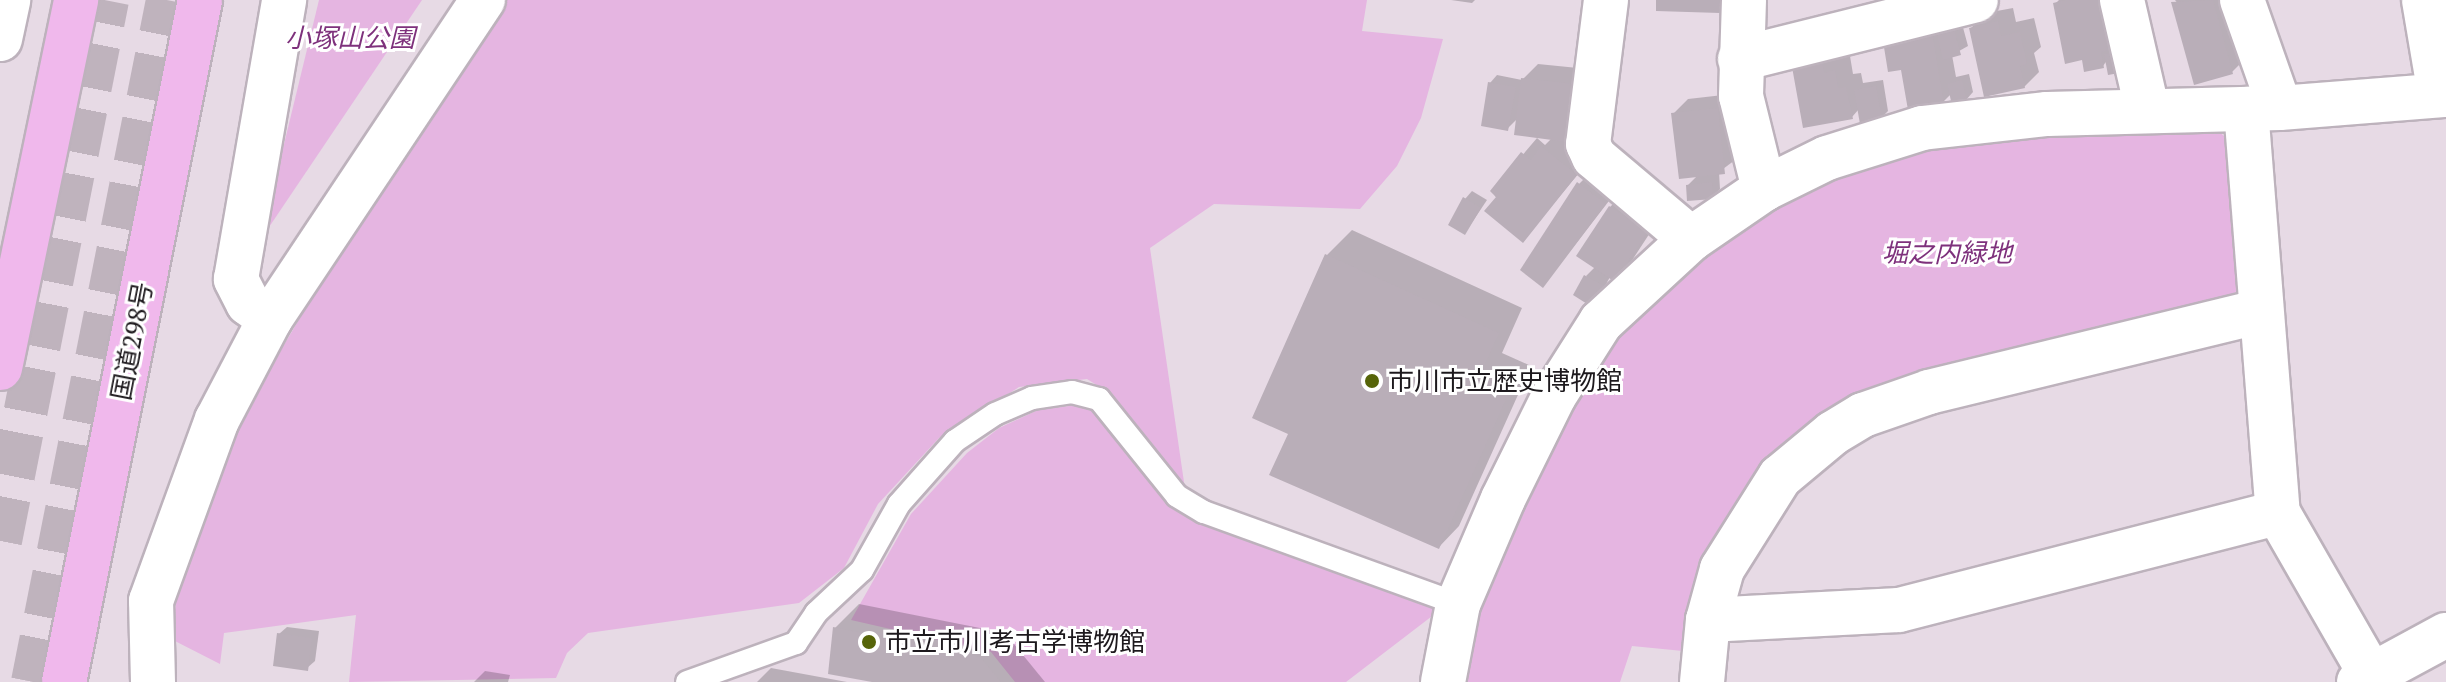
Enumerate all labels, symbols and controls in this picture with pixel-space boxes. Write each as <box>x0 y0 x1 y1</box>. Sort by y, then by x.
park label: 小塚山公園 <box>285 22 415 54</box>
park label: 堀之内緑地 <box>1882 237 2012 269</box>
street label: 国道298号 <box>105 279 159 403</box>
place label: 市川市立歴史博物館 <box>1388 365 1622 397</box>
marker: 市川市立歴史博物館 <box>1363 372 1381 390</box>
place label: 市立市川考古学博物館 <box>885 626 1145 658</box>
marker: 市立市川考古学博物館 <box>860 633 878 651</box>

